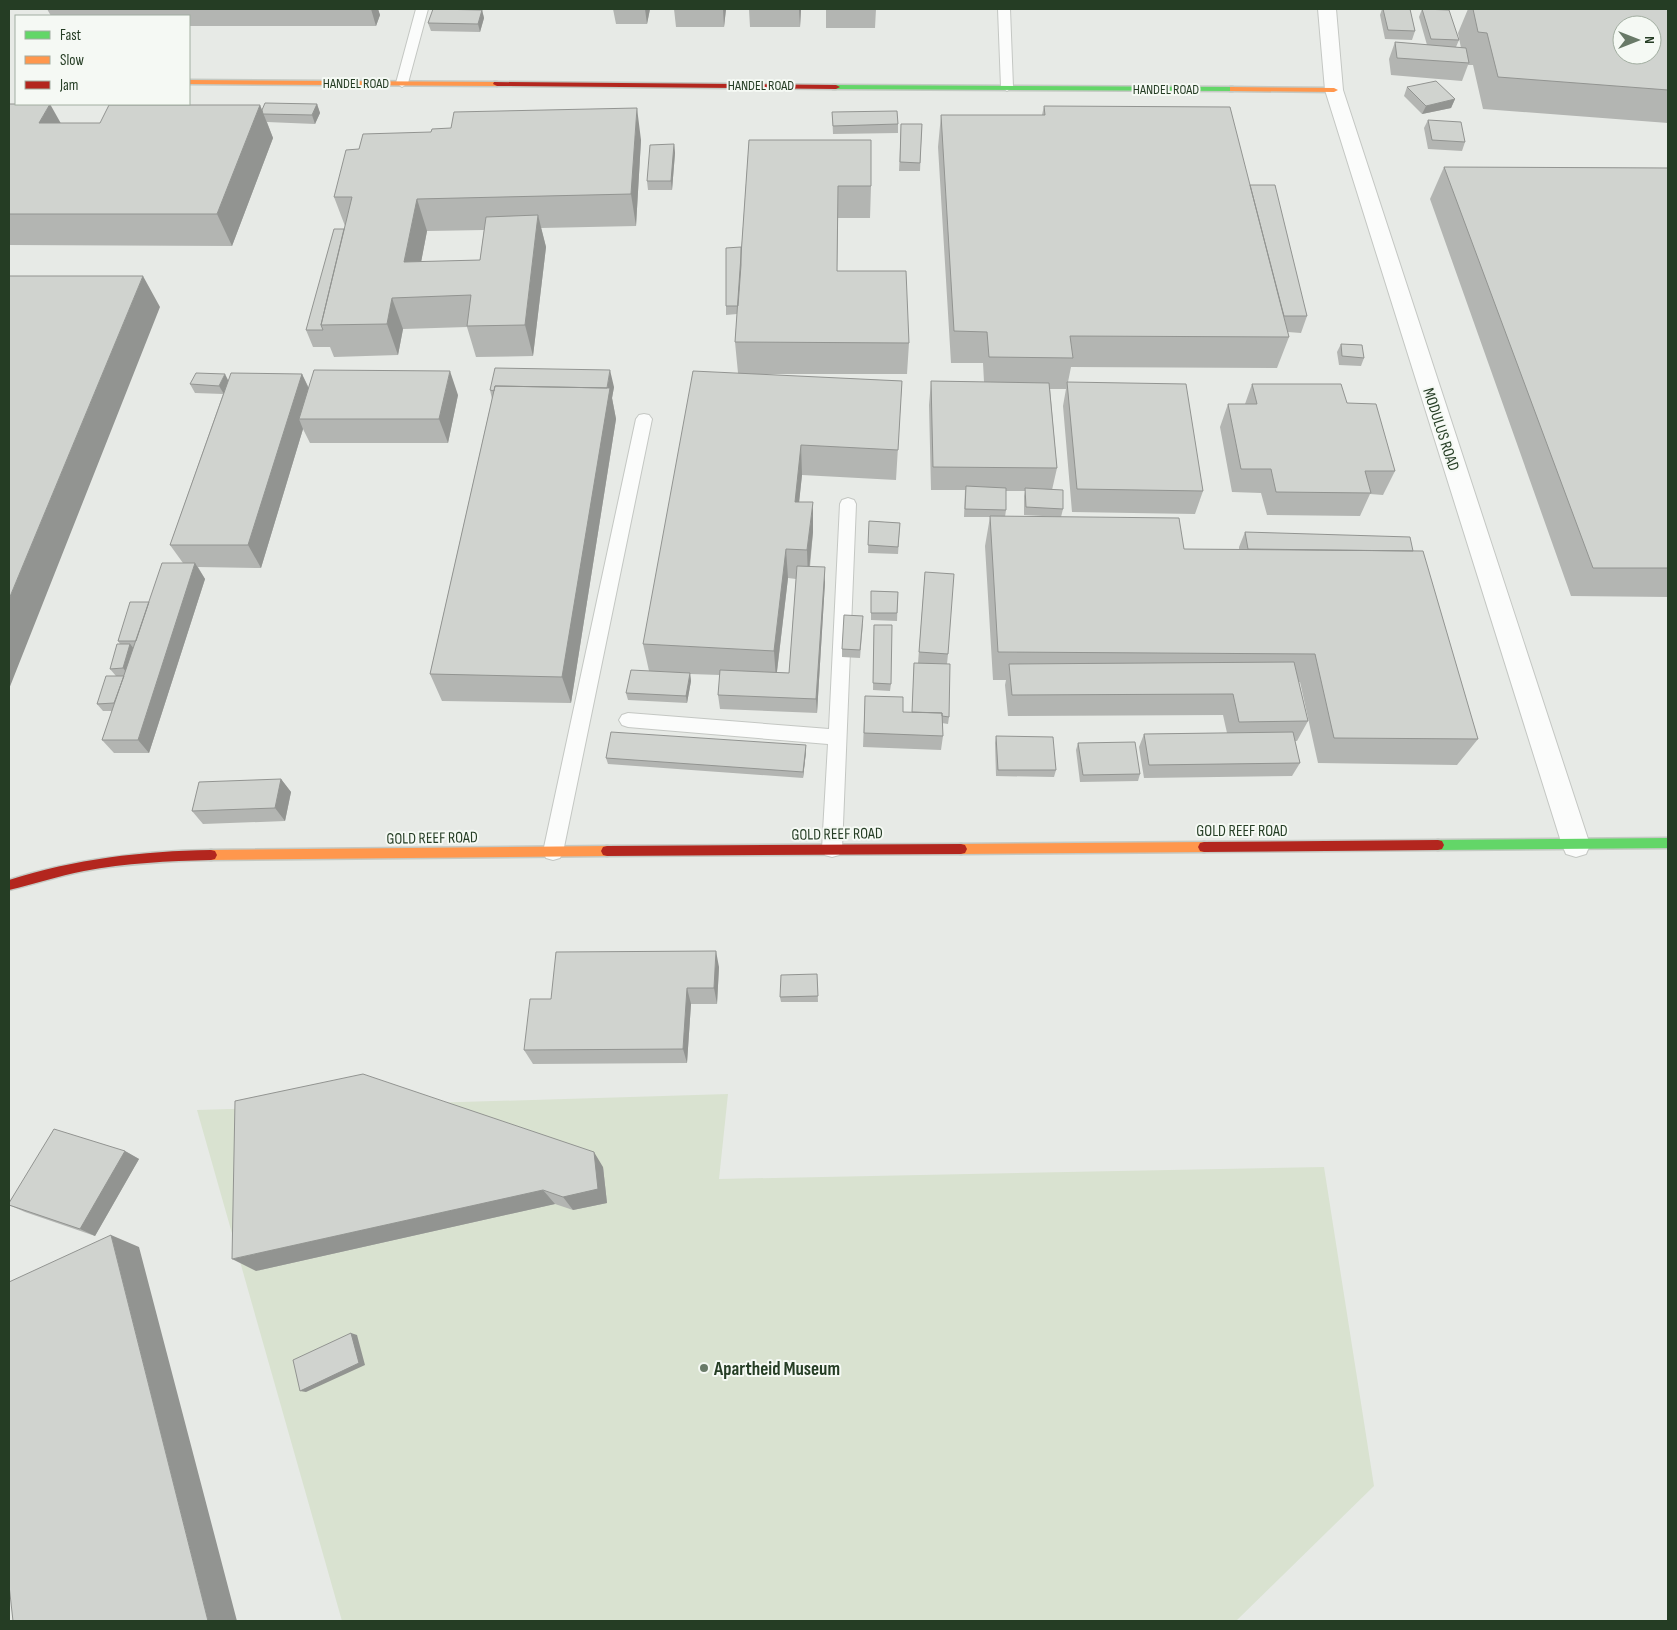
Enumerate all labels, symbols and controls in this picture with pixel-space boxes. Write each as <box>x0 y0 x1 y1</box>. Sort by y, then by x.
legend <box>15 15 190 105</box>
north arrow <box>1612 15 1662 65</box>
text: Fast <box>60 26 82 45</box>
text: N <box>1641 36 1658 44</box>
text: Slow <box>60 51 84 70</box>
street label: HANDEL ROAD <box>323 75 389 92</box>
text: Jam <box>59 76 78 95</box>
street label: HANDEL ROAD <box>728 77 794 94</box>
street label: HANDEL ROAD <box>1133 81 1199 98</box>
street label: MODULUS ROAD <box>1418 386 1463 473</box>
street label: GOLD REEF ROAD <box>1196 822 1288 841</box>
street label: GOLD REEF ROAD <box>791 824 883 845</box>
street label: GOLD REEF ROAD <box>386 828 478 849</box>
place label: Apartheid Museum <box>713 1358 840 1381</box>
marker: Apartheid Museum <box>698 1362 710 1374</box>

